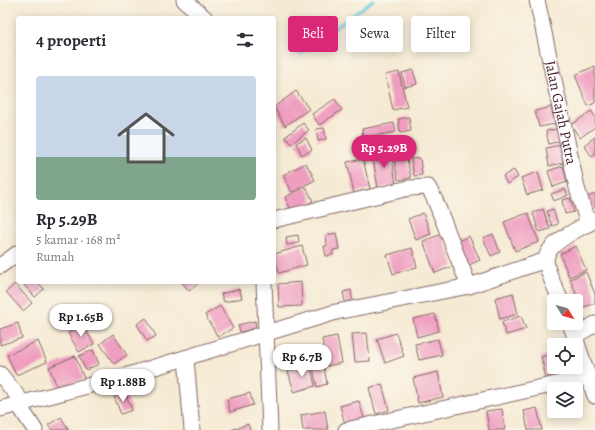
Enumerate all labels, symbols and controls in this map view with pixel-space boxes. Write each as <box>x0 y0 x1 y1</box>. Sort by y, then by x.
chip: Beli <box>288 16 338 52</box>
chip: Sewa <box>346 16 403 52</box>
chip: Filter <box>411 16 470 52</box>
text: 4 properti <box>36 29 106 52</box>
icon: filters <box>234 29 256 51</box>
street label: Jalan Gajah Putra <box>540 59 582 166</box>
icon: home <box>110 102 182 174</box>
pin: Rp 5.29B <box>343 135 425 169</box>
text: Rp 5.29B <box>361 139 407 156</box>
text: Rp 5.29B <box>36 208 97 231</box>
text: 5 kamar · 168 m² <box>36 231 120 248</box>
text: Rumah <box>36 248 74 265</box>
north arrow <box>547 294 583 330</box>
map controls <box>547 294 583 418</box>
pin: Rp 1.65B <box>40 304 122 338</box>
text: Rp 1.65B <box>58 308 104 325</box>
button: locate <box>547 338 583 374</box>
pin: Rp 6.7B <box>265 344 339 378</box>
text: Rp 6.7B <box>282 348 322 365</box>
pin: Rp 1.88B <box>82 369 164 403</box>
text: Rp 1.88B <box>100 373 146 390</box>
button: layers <box>547 382 583 418</box>

